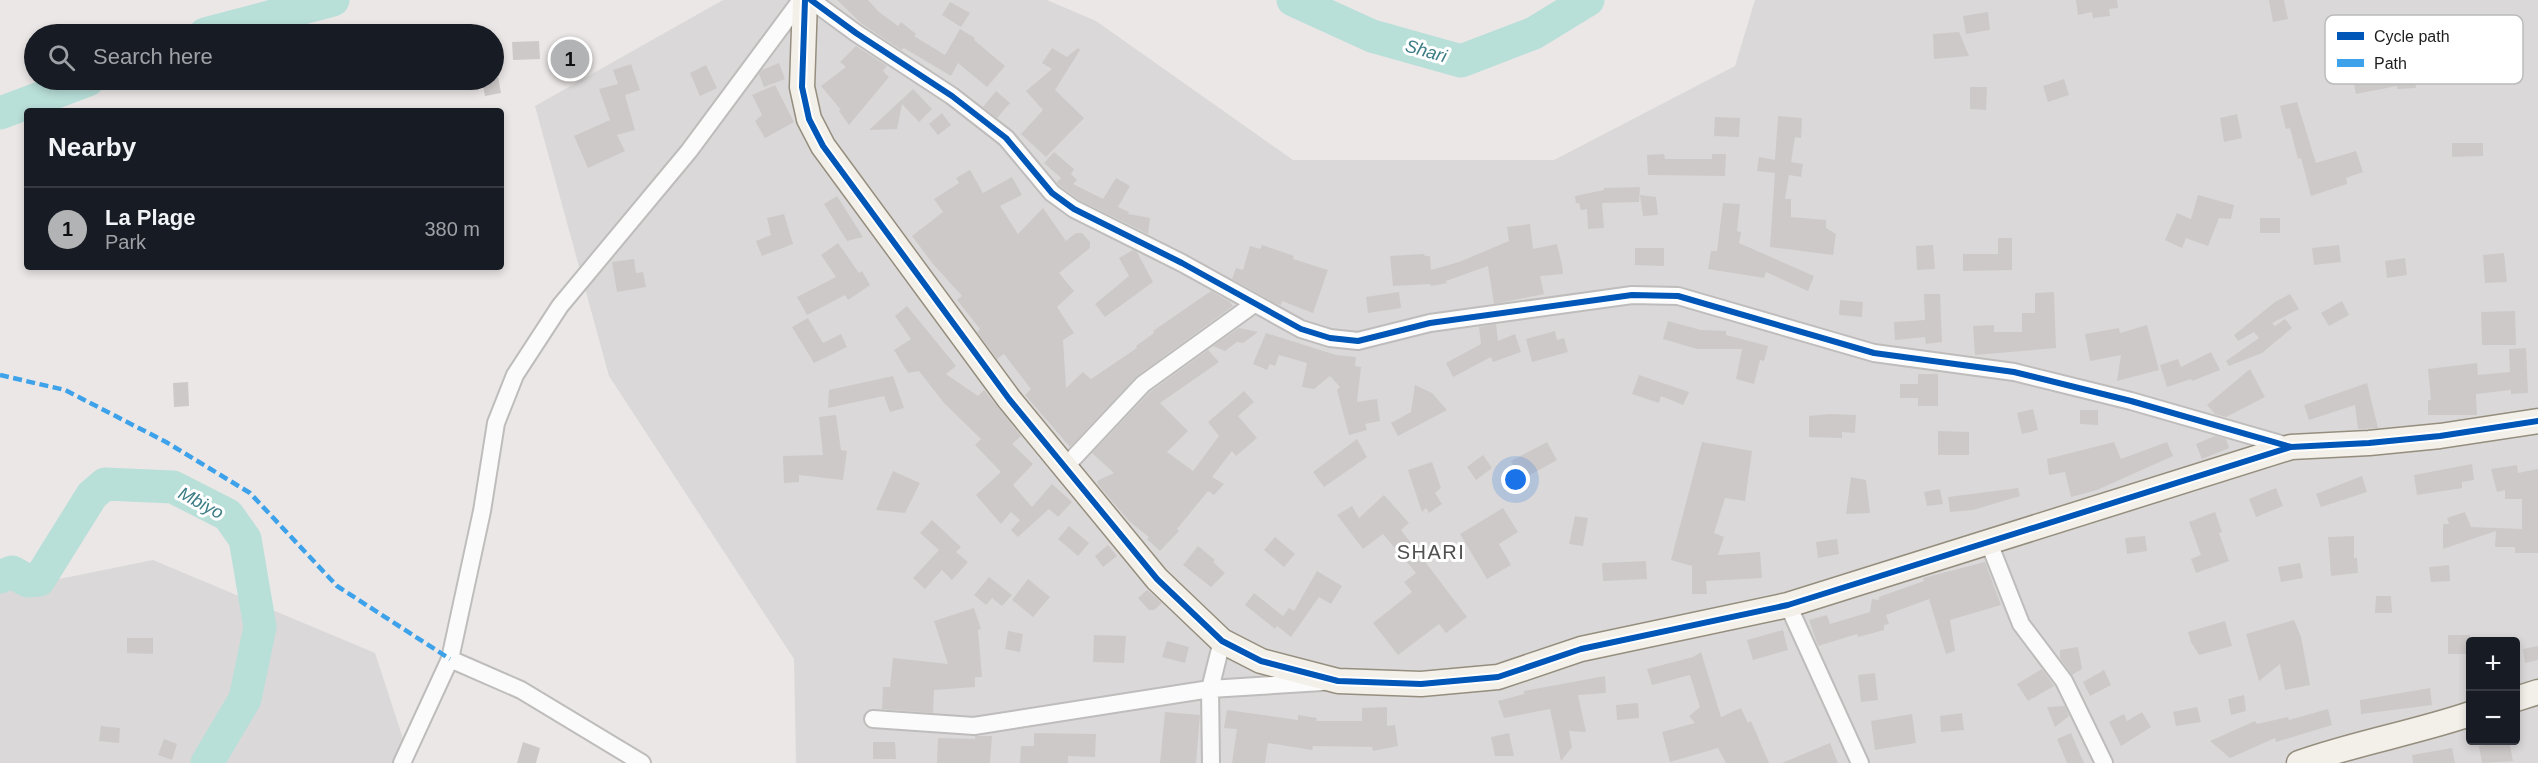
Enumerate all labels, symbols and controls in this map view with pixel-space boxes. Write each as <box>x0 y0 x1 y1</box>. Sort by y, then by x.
legend <box>2325 15 2523 84</box>
search box <box>24 24 504 90</box>
text: Cycle path <box>2374 28 2450 45</box>
pin: 1 <box>550 36 590 82</box>
water label: Shari <box>1403 36 1450 67</box>
icon: search <box>45 41 78 74</box>
text: Search here <box>93 44 213 69</box>
text: Path <box>2374 55 2407 72</box>
text: Nearby <box>48 132 136 162</box>
text: La Plage <box>105 205 195 230</box>
text: 1 <box>62 218 73 240</box>
text: 380 m <box>424 218 480 240</box>
text: Park <box>105 231 146 253</box>
your location <box>1501 465 1530 494</box>
water label: Mbiyo <box>175 483 227 523</box>
district label: SHARI <box>1397 541 1465 563</box>
map controls <box>2466 637 2520 745</box>
button: + <box>2466 637 2520 691</box>
button: − <box>2466 691 2520 745</box>

